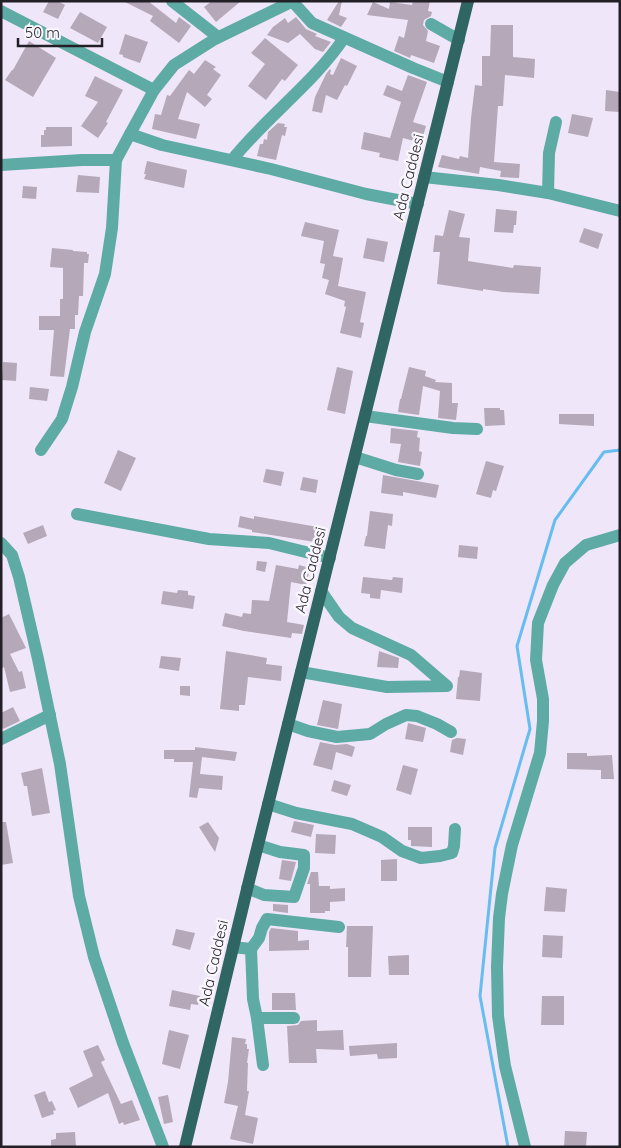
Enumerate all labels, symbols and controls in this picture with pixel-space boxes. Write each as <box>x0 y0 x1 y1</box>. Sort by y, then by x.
scale bar <box>18 15 101 47</box>
text: 50 m <box>25 23 60 42</box>
street label: Ada Caddesi <box>388 132 428 222</box>
street label: Ada Caddesi <box>290 525 330 615</box>
street label: Ada Caddesi <box>194 918 232 1008</box>

